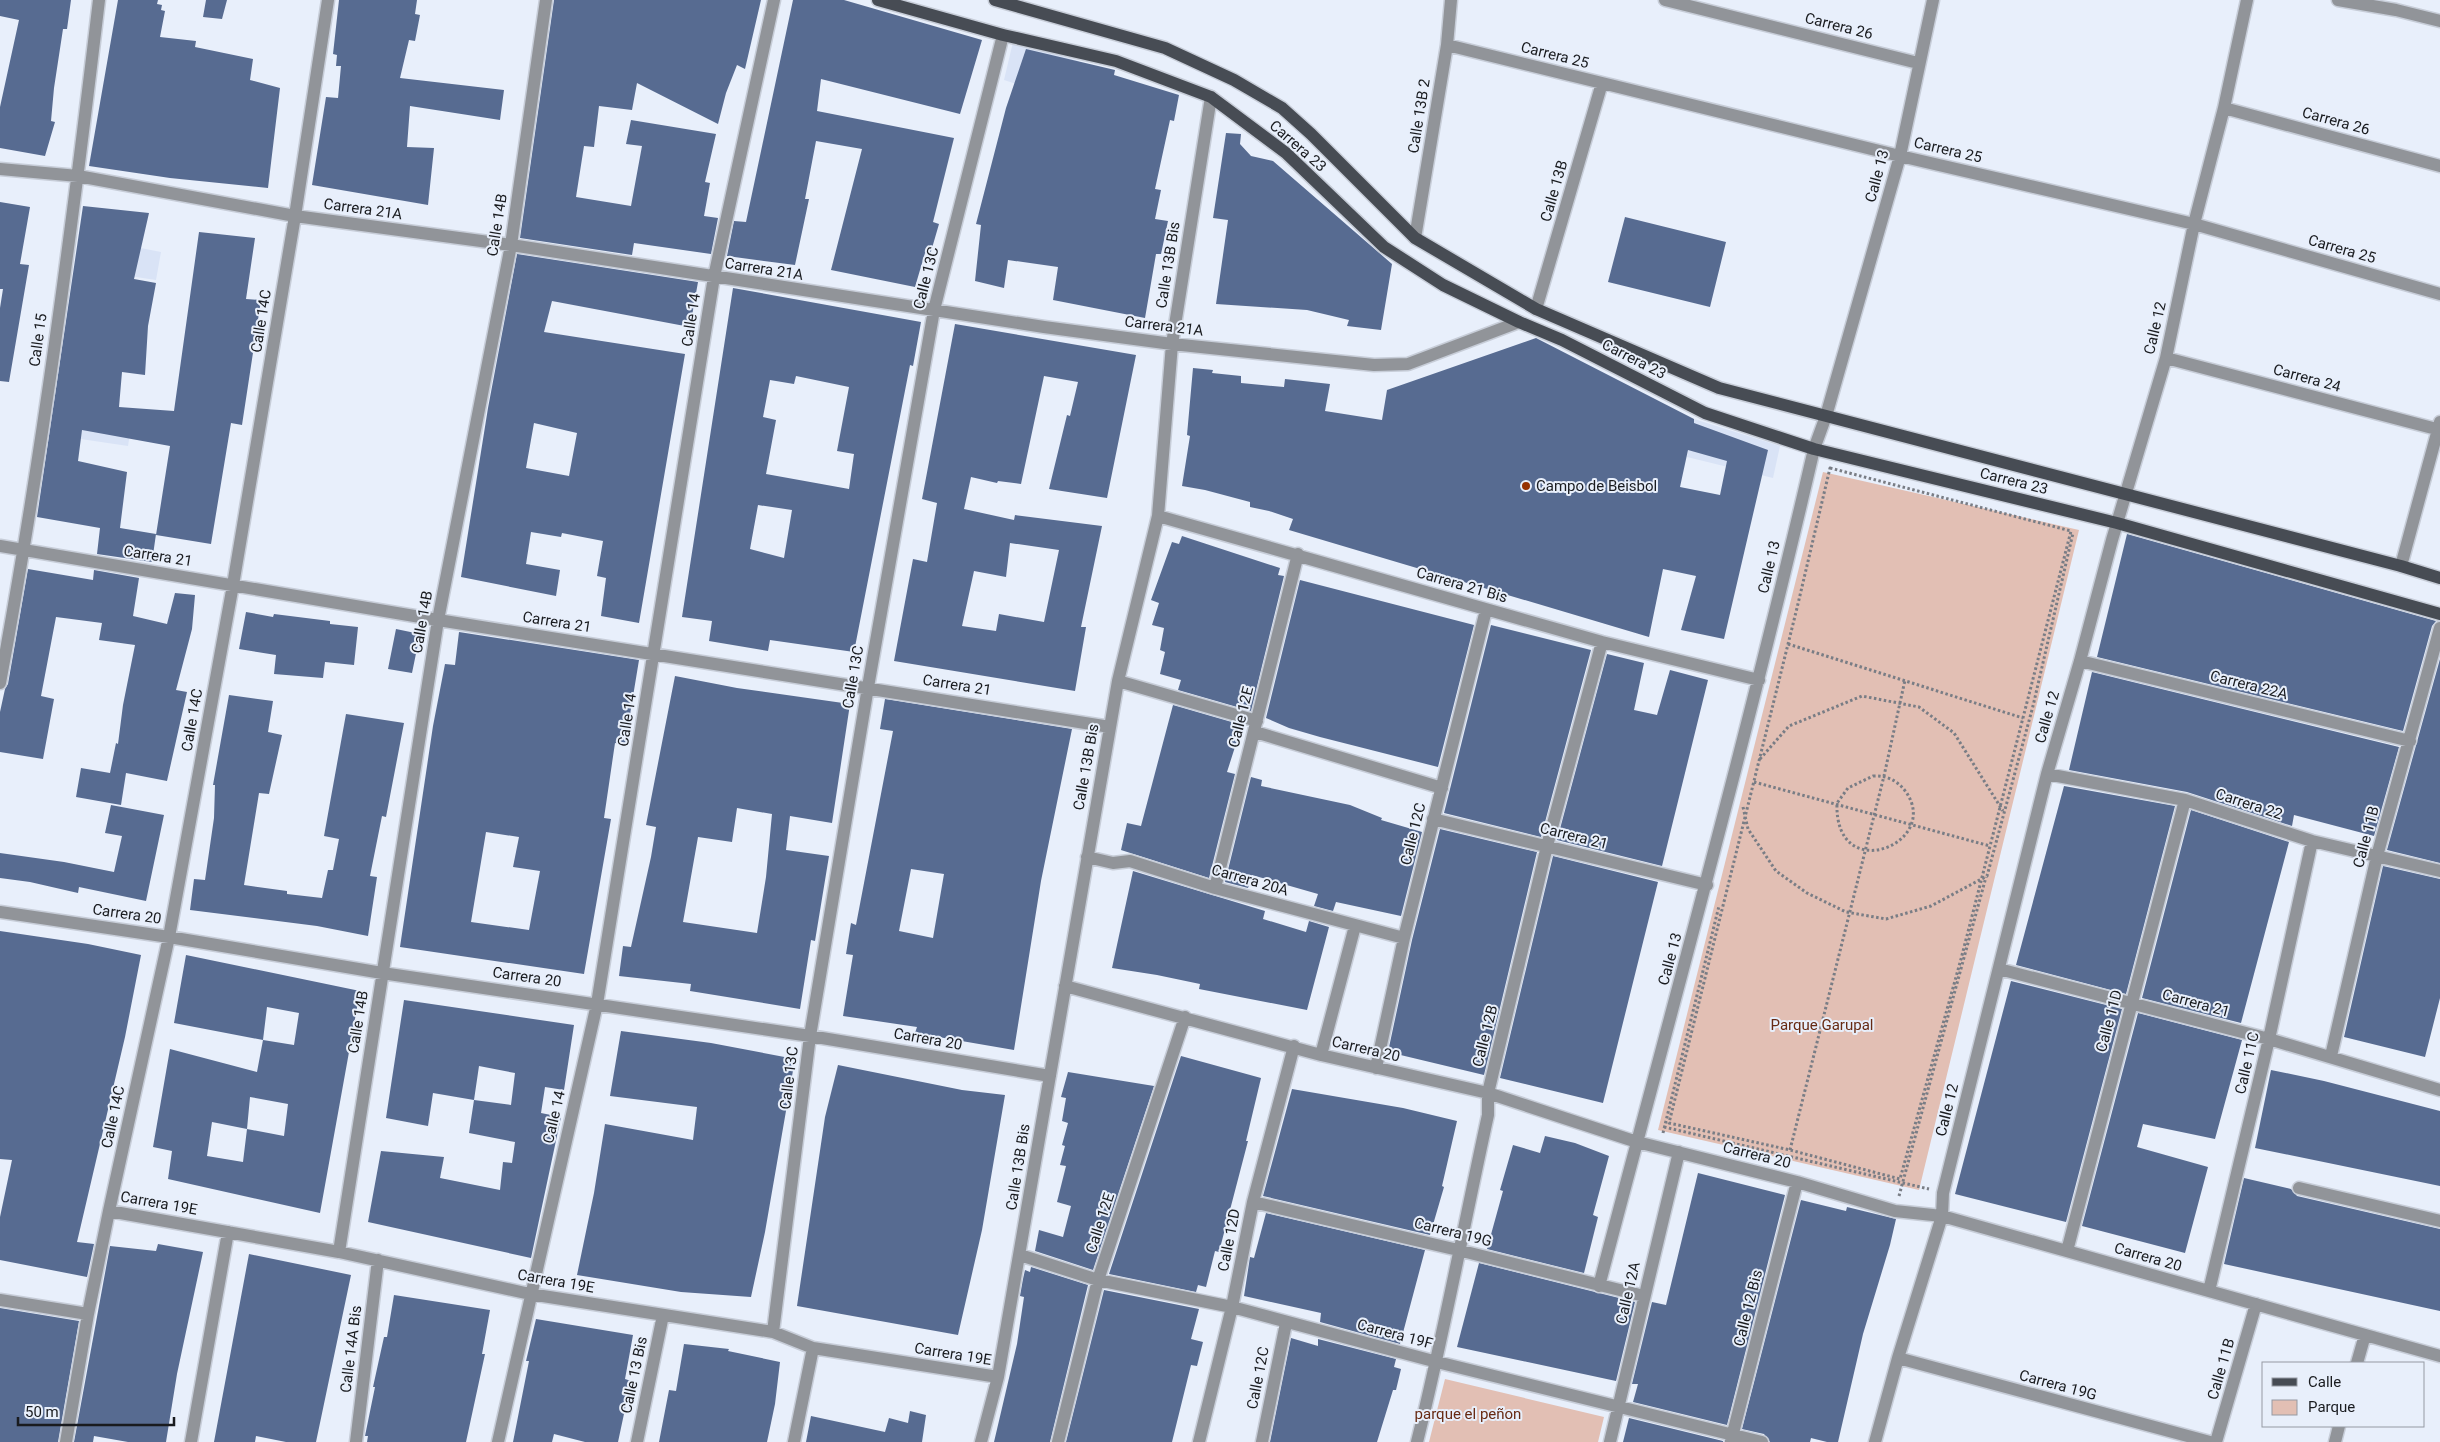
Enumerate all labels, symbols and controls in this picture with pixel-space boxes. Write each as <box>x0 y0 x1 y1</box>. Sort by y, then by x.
street label: Carrera 26 <box>1803 9 1875 43</box>
street label: Carrera 25 <box>1519 38 1591 72</box>
street label: Calle 13B 2 <box>1404 77 1434 155</box>
street label: Carrera 26 <box>2300 103 2372 139</box>
street label: Carrera 23 <box>1266 116 1330 176</box>
street label: Carrera 25 <box>1912 133 1984 167</box>
street label: Calle 13 <box>1861 148 1893 204</box>
street label: Calle 13B <box>1537 158 1571 224</box>
street label: Calle 14B <box>483 192 511 258</box>
street label: Carrera 21A <box>323 195 404 223</box>
street label: Calle 13B Bis <box>1152 220 1184 310</box>
street label: Carrera 25 <box>2306 231 2378 267</box>
street label: Calle 13C <box>910 245 942 311</box>
street label: Carrera 21A <box>723 254 805 284</box>
street label: Calle 14C <box>247 288 275 354</box>
street label: Calle 14 <box>678 291 704 348</box>
street label: Calle 12 <box>2140 300 2170 356</box>
street label: Calle 15 <box>25 312 51 368</box>
street label: Carrera 21A <box>1124 312 1205 340</box>
street label: Carrera 23 <box>1599 335 1669 383</box>
street label: Carrera 24 <box>2271 360 2343 396</box>
street label: Carrera 23 <box>1978 464 2050 498</box>
place label: Campo de Beisbol <box>1536 477 1657 495</box>
marker: Campo de Beisbol <box>1520 480 1532 492</box>
street label: Calle 13 <box>1754 539 1784 595</box>
street label: Carrera 21 <box>122 542 194 570</box>
street label: Carrera 21 Bis <box>1414 563 1510 607</box>
street label: Calle 14B <box>408 589 436 655</box>
street label: Carrera 21 <box>521 608 593 636</box>
street label: Calle 13C <box>839 644 867 710</box>
street label: Carrera 22A <box>2208 667 2290 703</box>
street label: Carrera 21 <box>921 671 993 699</box>
street label: Calle 12E <box>1225 684 1257 749</box>
street label: Calle 14C <box>178 687 206 753</box>
street label: Calle 12 <box>2031 689 2063 745</box>
street label: Calle 14 <box>614 691 640 748</box>
street label: Calle 13B Bis <box>1070 722 1102 812</box>
street label: Carrera 22 <box>2213 785 2285 823</box>
street label: Calle 12C <box>1397 801 1429 867</box>
street label: Calle 11B <box>2349 804 2383 870</box>
street label: Carrera 21 <box>1538 819 1610 853</box>
street label: Carrera 20A <box>1209 860 1291 900</box>
street label: Carrera 20 <box>91 900 163 928</box>
street label: Calle 13 <box>1654 931 1686 987</box>
street label: Carrera 20 <box>491 963 563 991</box>
street label: Carrera 21 <box>2160 985 2232 1021</box>
street label: Calle 11D <box>2092 988 2126 1054</box>
street label: Calle 14B <box>344 989 372 1055</box>
street label: Calle 12B <box>1469 1003 1501 1069</box>
park label: Parque Garupal <box>1771 1016 1873 1034</box>
street label: Carrera 20 <box>892 1024 964 1054</box>
street label: Calle 11C <box>2231 1030 2263 1096</box>
street label: Carrera 20 <box>1330 1032 1402 1066</box>
street label: Calle 13C <box>776 1045 802 1111</box>
street label: Calle 12 <box>1932 1082 1962 1138</box>
street label: Calle 14C <box>98 1084 128 1150</box>
street label: Calle 14 <box>539 1088 569 1145</box>
street label: Calle 13B Bis <box>1002 1122 1034 1212</box>
street label: Carrera 20 <box>1721 1138 1793 1172</box>
street label: Carrera 19E <box>119 1187 199 1219</box>
street label: Calle 12E <box>1082 1190 1118 1255</box>
street label: Calle 12D <box>1214 1207 1244 1273</box>
street label: Carrera 19G <box>1412 1214 1494 1250</box>
street label: Carrera 20 <box>2112 1239 2184 1275</box>
street label: Calle 12A <box>1612 1260 1644 1326</box>
street label: Carrera 19E <box>516 1265 596 1297</box>
street label: Calle 12 Bis <box>1730 1268 1766 1348</box>
street label: Calle 14A Bis <box>337 1304 365 1394</box>
street label: Carrera 19F <box>1355 1315 1435 1353</box>
street label: Calle 13 Bis <box>617 1335 651 1415</box>
street label: Calle 11B <box>2204 1336 2238 1402</box>
street label: Carrera 19E <box>913 1339 993 1369</box>
street label: Calle 12C <box>1243 1345 1273 1411</box>
legend <box>2262 1362 2425 1427</box>
street label: Carrera 19G <box>2017 1366 2099 1404</box>
text: Calle <box>2308 1373 2341 1391</box>
scale bar <box>18 1394 174 1426</box>
text: Parque <box>2308 1398 2355 1416</box>
text: 50 m <box>25 1403 59 1421</box>
park label: parque el peñon <box>1415 1405 1521 1423</box>

